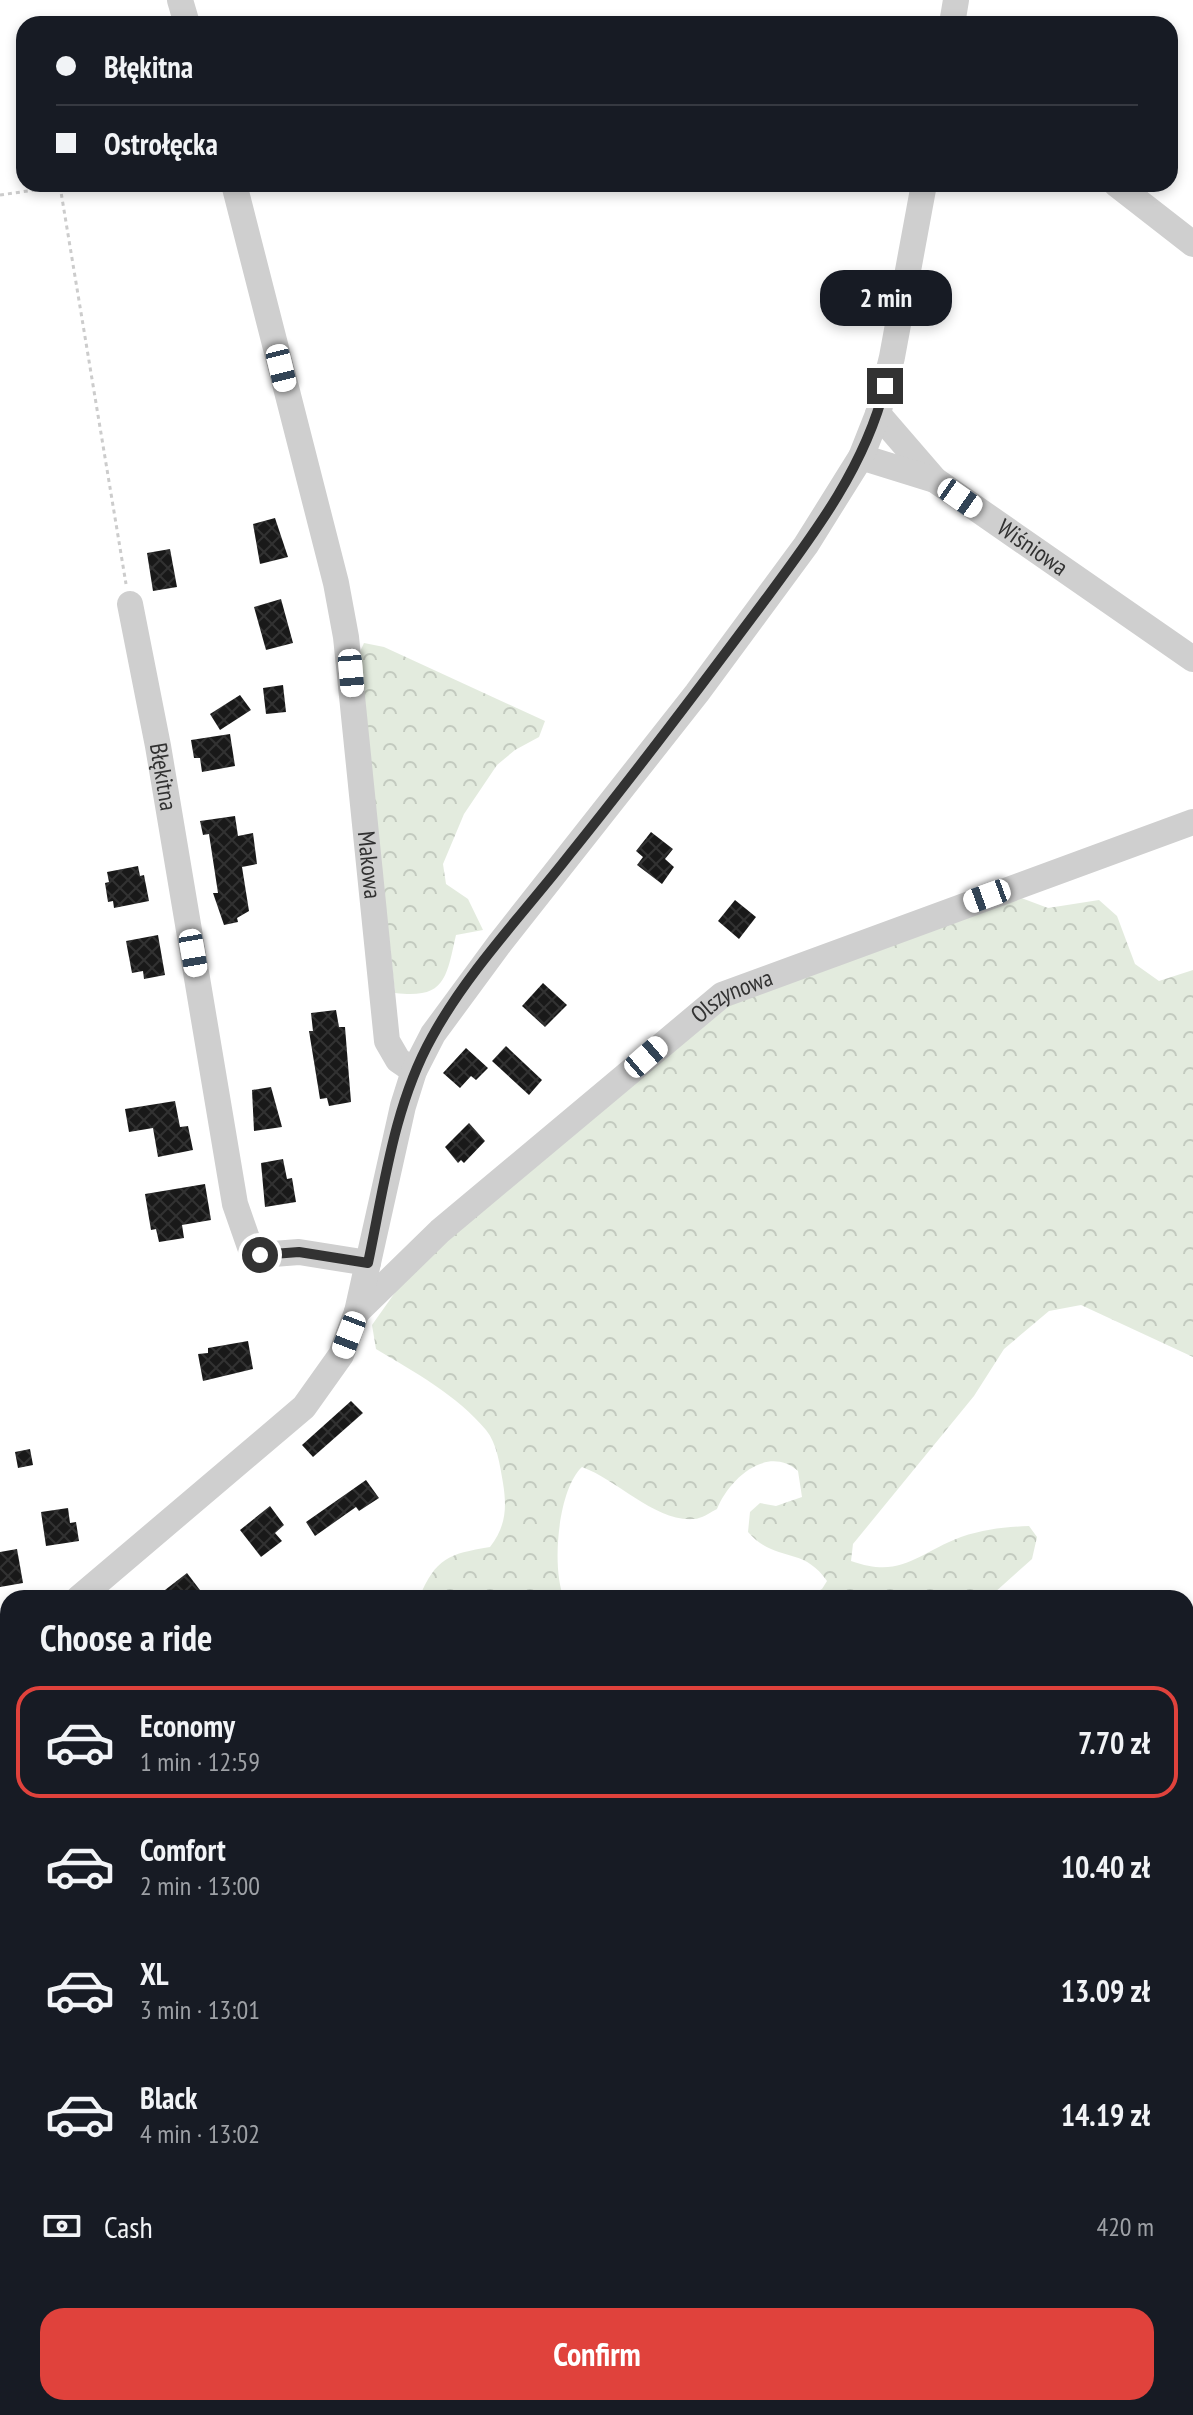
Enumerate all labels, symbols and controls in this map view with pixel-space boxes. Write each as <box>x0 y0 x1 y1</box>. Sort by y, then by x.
text: Błękitna <box>104 47 193 86</box>
text: Ostrołęcka <box>104 124 218 163</box>
callout: 2 min <box>819 270 951 326</box>
text: 2 min <box>860 281 912 314</box>
car <box>264 342 298 394</box>
route end <box>867 368 903 404</box>
car <box>933 474 987 522</box>
street label: Wiśniowa <box>991 512 1074 582</box>
car <box>337 648 365 698</box>
street label: Błękitna <box>143 741 185 813</box>
street label: Makowa <box>351 830 388 900</box>
car <box>960 877 1014 915</box>
car <box>177 927 209 979</box>
street label: Olszynowa <box>684 962 777 1030</box>
car <box>620 1032 672 1082</box>
route start <box>242 1237 278 1273</box>
car <box>329 1308 369 1362</box>
text: Choose a ride <box>40 1614 212 1661</box>
icon: car <box>44 1706 116 1778</box>
text: Economy <box>140 1706 235 1745</box>
text: 7.70 zł <box>1078 1723 1150 1762</box>
text: 1 min · 12:59 <box>140 1745 260 1778</box>
icon: car <box>44 1830 116 1902</box>
text: Comfort <box>140 1830 226 1869</box>
text: 10.40 zł <box>1061 1847 1150 1886</box>
text: 2 min · 13:00 <box>140 1869 260 1902</box>
icon: car <box>44 1954 116 2026</box>
text: XL <box>140 1954 169 1993</box>
text: 13.09 zł <box>1061 1971 1150 2010</box>
text: 3 min · 13:01 <box>140 1993 260 2026</box>
icon: car <box>44 2078 116 2150</box>
text: Black <box>140 2078 197 2117</box>
text: 14.19 zł <box>1061 2095 1150 2134</box>
text: 4 min · 13:02 <box>140 2117 260 2150</box>
icon: cash <box>40 2204 84 2248</box>
text: Cash <box>104 2207 153 2246</box>
text: 420 m <box>1096 2210 1154 2243</box>
button: Confirm <box>40 2308 1154 2400</box>

